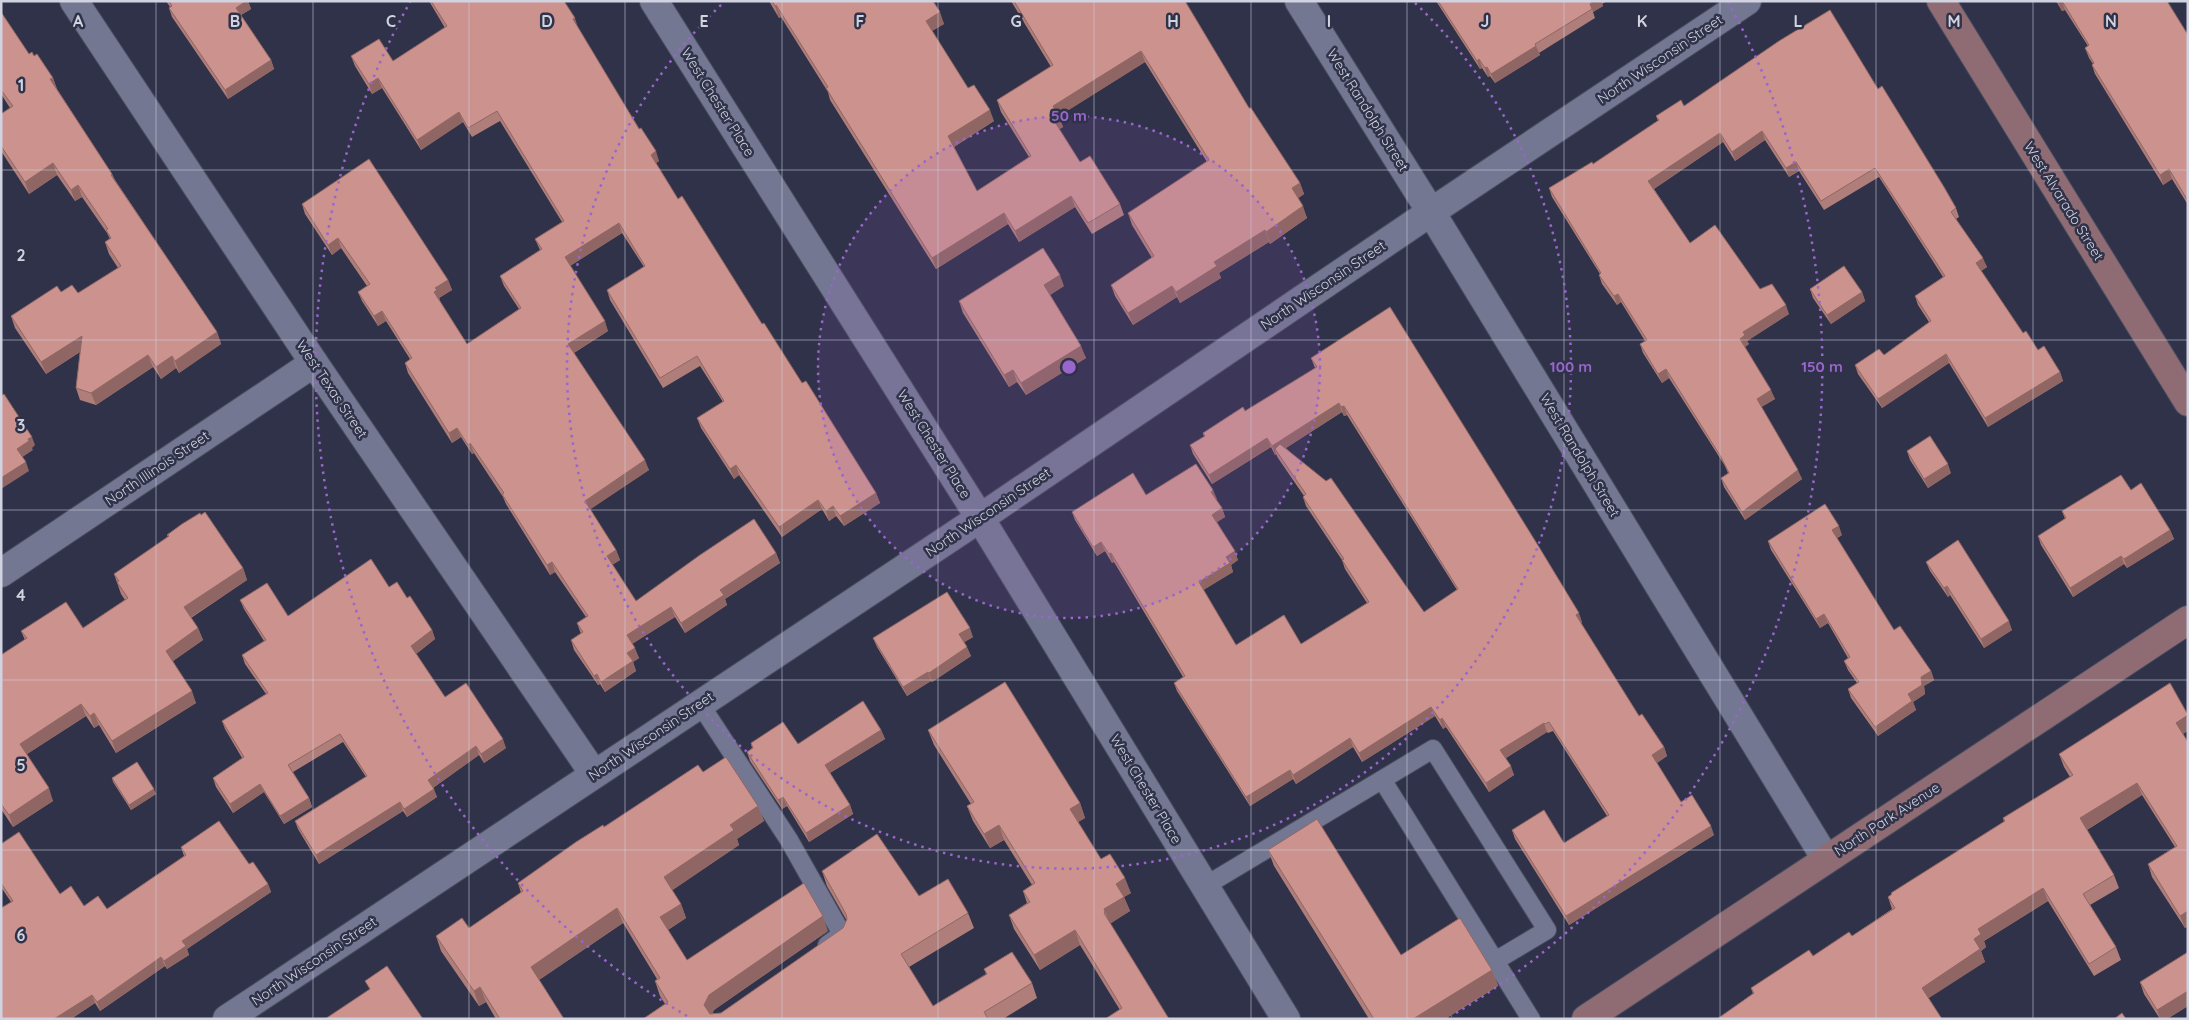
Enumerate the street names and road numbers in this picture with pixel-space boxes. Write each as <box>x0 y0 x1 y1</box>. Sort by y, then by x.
street label: North Wisconsin Street <box>1594 10 1726 108</box>
street label: West Chester Place <box>677 44 759 160</box>
street label: West Randolph Street <box>1323 45 1413 175</box>
street label: West Alvarado Street <box>2020 138 2108 264</box>
street label: North Wisconsin Street <box>1257 236 1389 334</box>
street label: West Texas Street <box>292 336 372 442</box>
street label: West Chester Place <box>893 386 975 502</box>
street label: West Randolph Street <box>1536 390 1624 520</box>
street label: North Illinois Street <box>102 426 213 509</box>
street label: North Wisconsin Street <box>922 463 1054 561</box>
street label: North Wisconsin Street <box>585 687 717 785</box>
street label: West Chester Place <box>1106 731 1186 847</box>
street label: North Park Avenue <box>1831 778 1943 860</box>
street label: North Wisconsin Street <box>248 912 380 1010</box>

